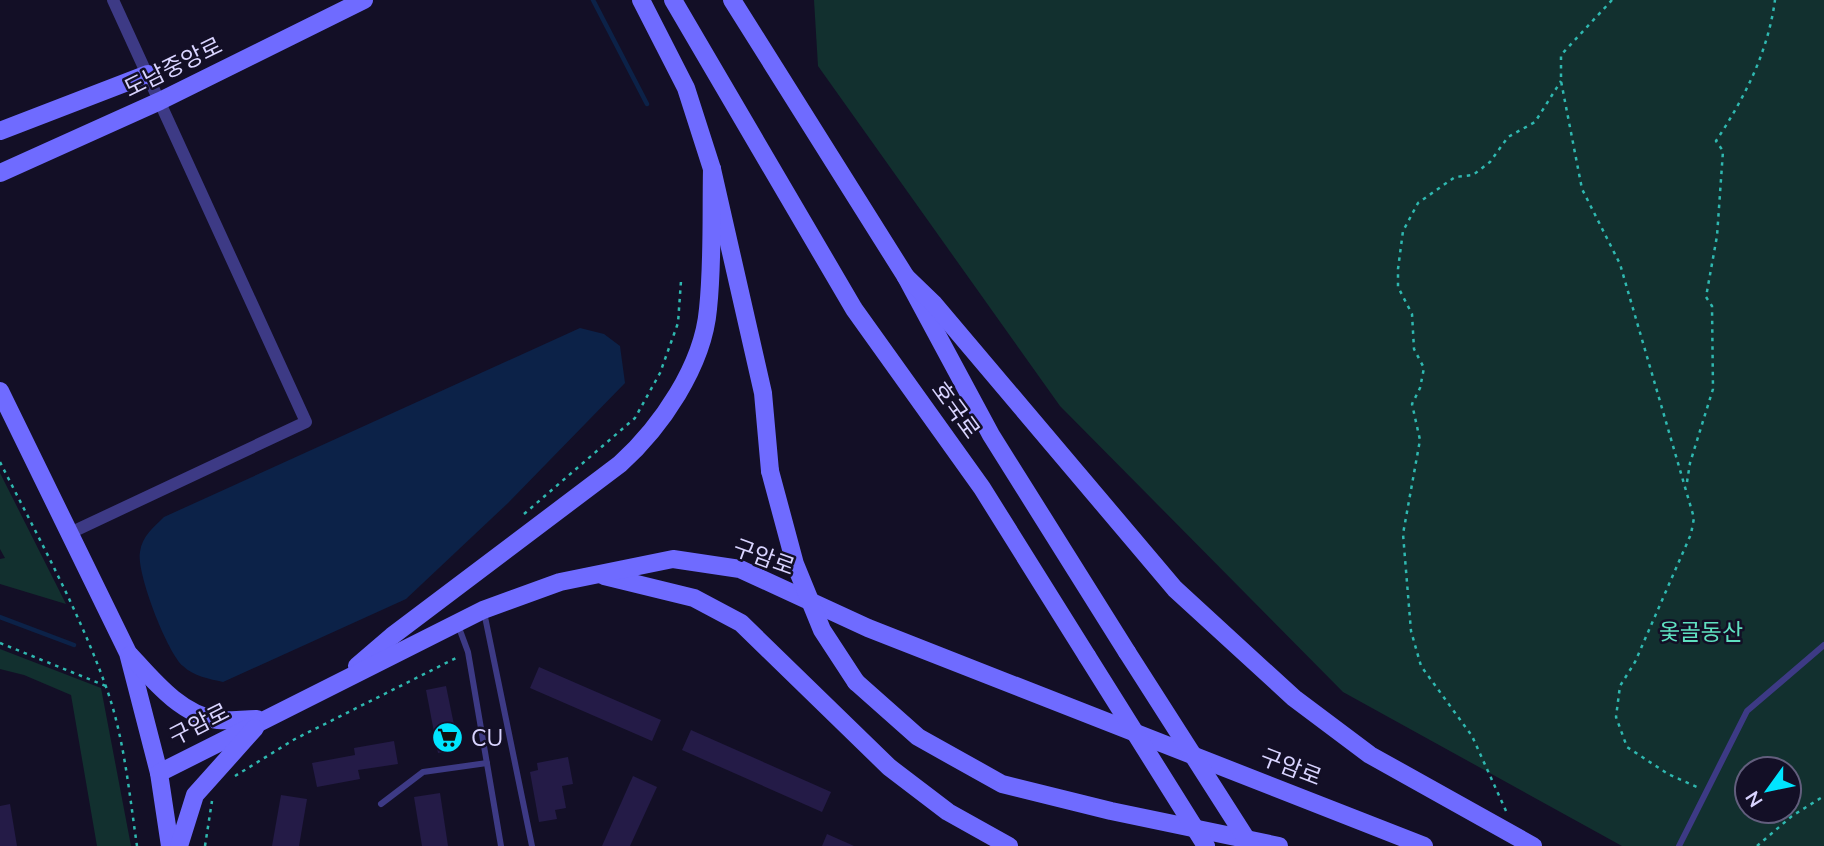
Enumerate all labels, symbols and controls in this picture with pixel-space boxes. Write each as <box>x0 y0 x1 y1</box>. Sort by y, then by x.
street label: 도남중앙로 <box>119 30 228 105</box>
street label: 호국로 <box>924 376 987 445</box>
street label: 구암로 <box>729 532 799 583</box>
park label: 옻골동산 <box>1659 617 1743 648</box>
street label: 구암로 <box>164 696 235 753</box>
supermarket icon: CU <box>431 721 465 755</box>
place label: CU <box>471 723 503 754</box>
street label: 구암로 <box>1256 742 1326 793</box>
north arrow <box>1733 755 1803 825</box>
text: N <box>1740 786 1769 812</box>

